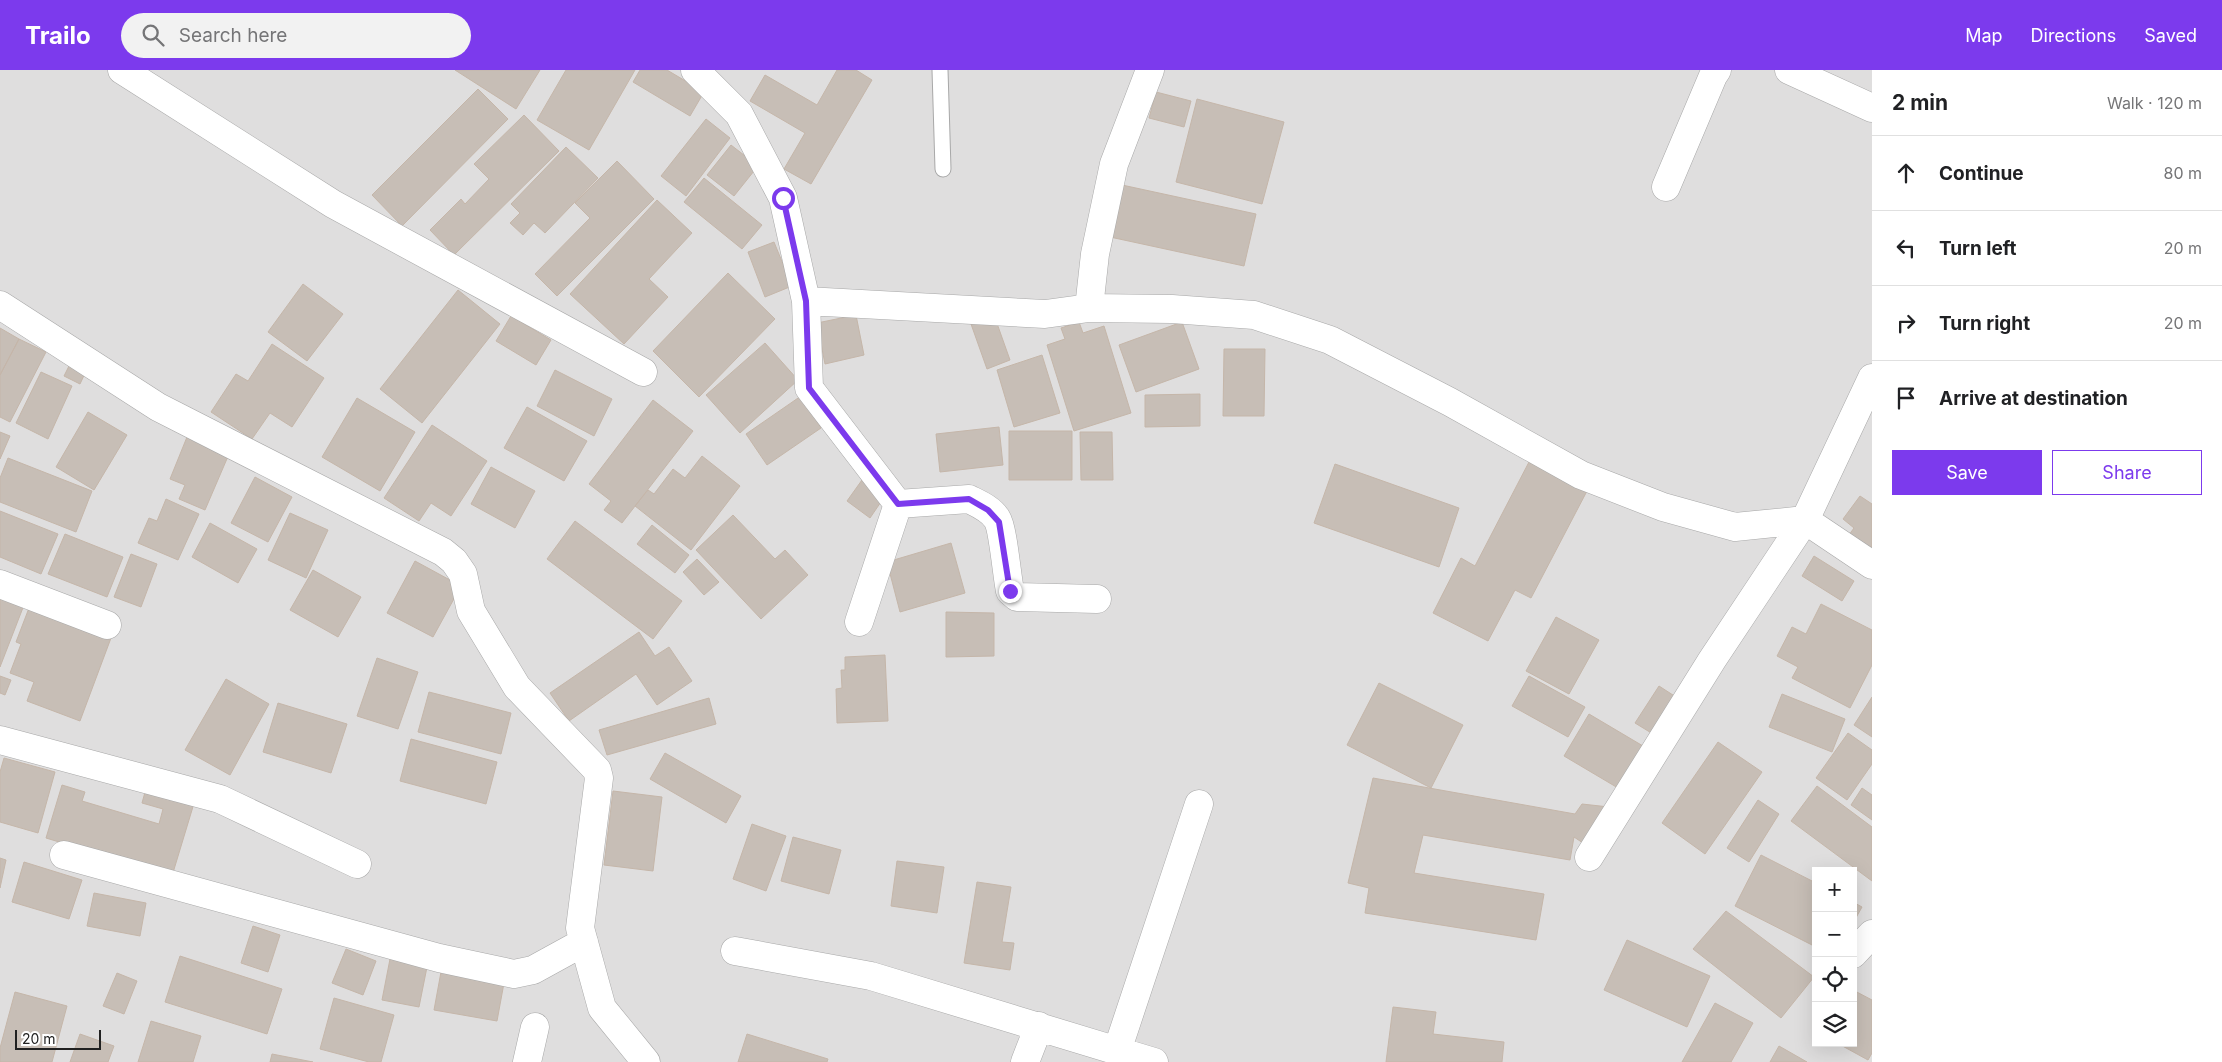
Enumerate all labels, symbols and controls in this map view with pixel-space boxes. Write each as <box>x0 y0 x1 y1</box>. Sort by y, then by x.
search box <box>121 13 471 58</box>
text: Trailo <box>25 21 91 50</box>
icon: search <box>139 21 167 49</box>
text: Search here <box>179 24 287 47</box>
text: Map <box>1965 25 2003 46</box>
text: Directions <box>2031 25 2116 46</box>
text: Saved <box>2144 25 2197 46</box>
text: 2 min <box>1892 90 1948 115</box>
text: Walk · 120 m <box>2107 93 2202 113</box>
icon: ahead <box>1892 159 1920 187</box>
text: Continue <box>1939 162 2024 185</box>
text: 80 m <box>2163 163 2202 183</box>
route start <box>772 187 795 210</box>
icon: left <box>1892 234 1920 262</box>
text: Turn left <box>1939 237 2017 260</box>
text: 20 m <box>2164 238 2202 258</box>
icon: right <box>1892 309 1920 337</box>
text: Turn right <box>1939 312 2030 335</box>
text: 20 m <box>2164 313 2202 333</box>
icon: arrive <box>1892 384 1920 412</box>
text: Arrive at destination <box>1939 387 2128 410</box>
button: Save <box>1892 450 2042 495</box>
button: Share <box>2052 450 2202 495</box>
route end <box>999 580 1022 603</box>
map controls <box>1812 867 1857 1047</box>
button: + <box>1812 867 1857 912</box>
button: − <box>1812 912 1857 957</box>
button: locate <box>1812 957 1857 1002</box>
button: layers <box>1812 1002 1857 1047</box>
scale bar <box>15 1027 101 1050</box>
text: 20 m <box>22 1030 56 1047</box>

